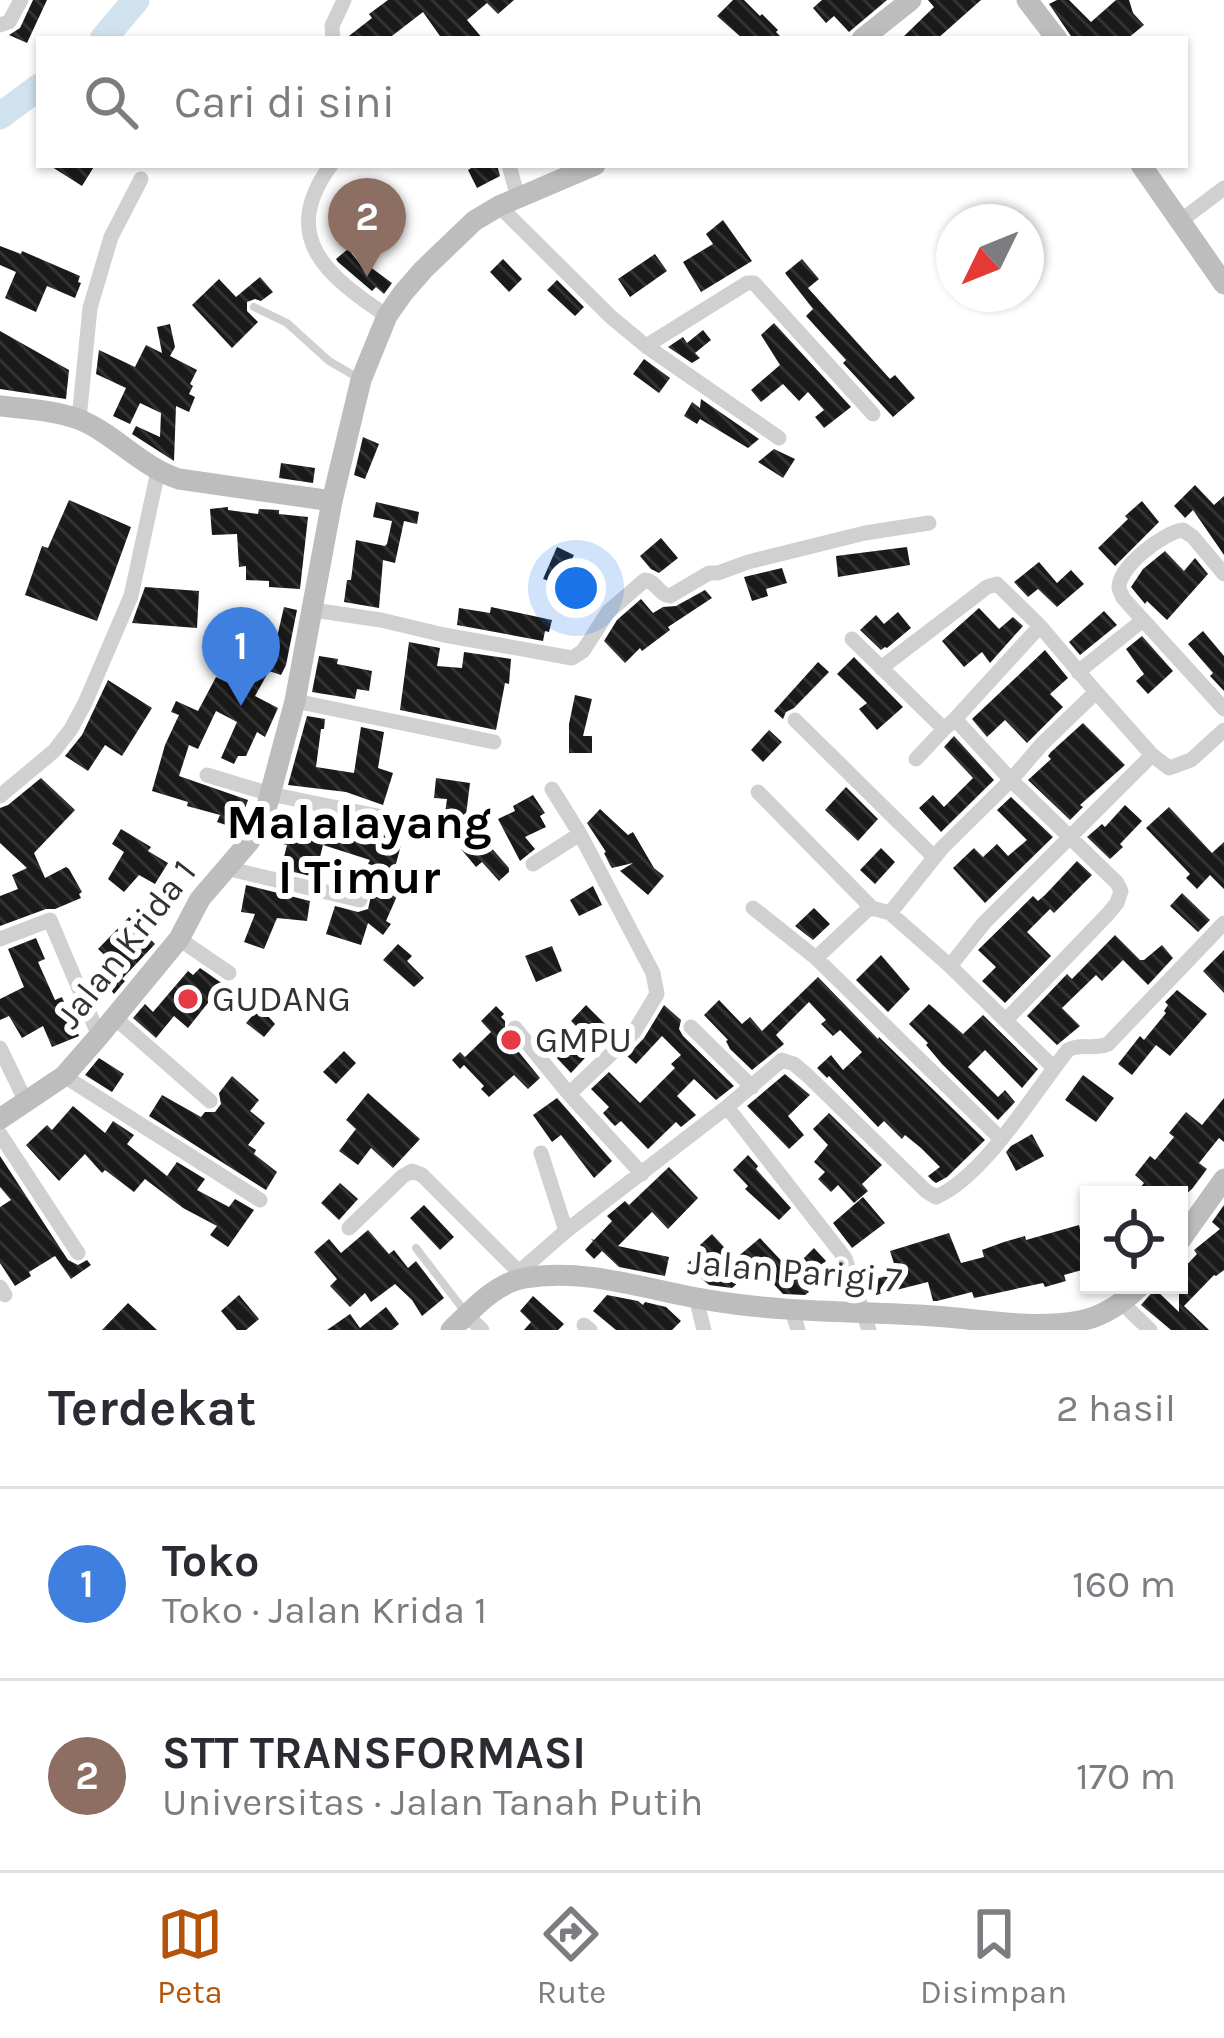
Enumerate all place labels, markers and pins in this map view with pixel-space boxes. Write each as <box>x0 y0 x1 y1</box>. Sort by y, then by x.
pin: 2 <box>328 178 406 277</box>
pin: 1 <box>202 607 280 706</box>
place label: GUDANG <box>212 978 351 1020</box>
marker: GUDANG <box>175 986 201 1012</box>
place label: GMPU <box>535 1019 632 1061</box>
marker: GMPU <box>498 1027 524 1053</box>

